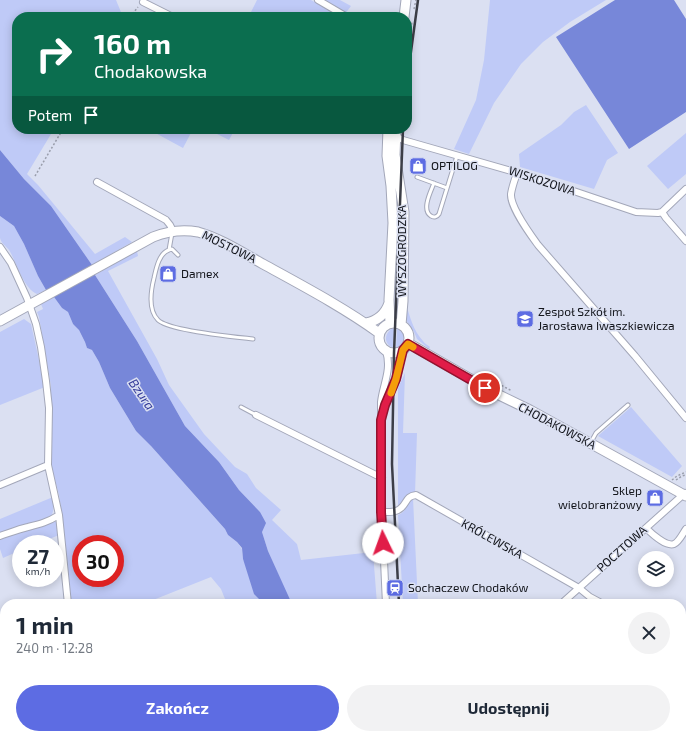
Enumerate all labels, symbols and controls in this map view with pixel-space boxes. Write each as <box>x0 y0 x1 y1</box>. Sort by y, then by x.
text: 160 m <box>94 26 171 60</box>
icon: right <box>28 28 80 80</box>
text: Chodakowska <box>94 60 207 82</box>
icon: arrive <box>80 104 102 126</box>
text: Potem <box>28 106 72 124</box>
shop icon: OPTILOG <box>408 156 428 176</box>
place label: OPTILOG <box>431 158 478 172</box>
street label: WISKOZOWA <box>507 163 578 198</box>
street label: WYSZOGRODZKA <box>394 205 408 297</box>
street label: MOSTOWA <box>200 227 259 265</box>
shop icon: Damex <box>158 264 178 284</box>
place label: Damex <box>181 266 220 280</box>
place label: Zespoł Szkół im. Jarosława Iwaszkiewicza <box>538 304 675 332</box>
school or university icon: Zespoł Szkół im. Jarosława Iwaszkiewicza <box>515 309 535 329</box>
pin <box>468 371 502 405</box>
water label: Bzura <box>126 375 158 413</box>
icon: arrive <box>474 377 496 399</box>
street label: CHODAKOWSKA <box>516 399 599 452</box>
place label: Sklep wielobranżowy <box>558 483 643 511</box>
shop icon: Sklep wielobranżowy <box>645 488 665 508</box>
street label: KRÓLEWSKA <box>459 516 526 561</box>
position arrow <box>362 522 404 564</box>
street label: POCZTOWA <box>594 522 649 574</box>
speed limit sign: 30 <box>72 535 124 587</box>
text: 27 <box>27 544 49 568</box>
map controls <box>638 551 674 587</box>
button: layers <box>638 551 674 587</box>
text: km/h <box>26 565 50 577</box>
station icon: Sochaczew Chodaków <box>385 578 405 598</box>
place label: Sochaczew Chodaków <box>408 580 529 594</box>
text: 1 min <box>16 610 74 639</box>
button: close <box>628 612 670 654</box>
text: 240 m · 12:28 <box>16 640 93 656</box>
button: Zakończ <box>16 685 339 731</box>
button: Udostępnij <box>347 685 670 731</box>

